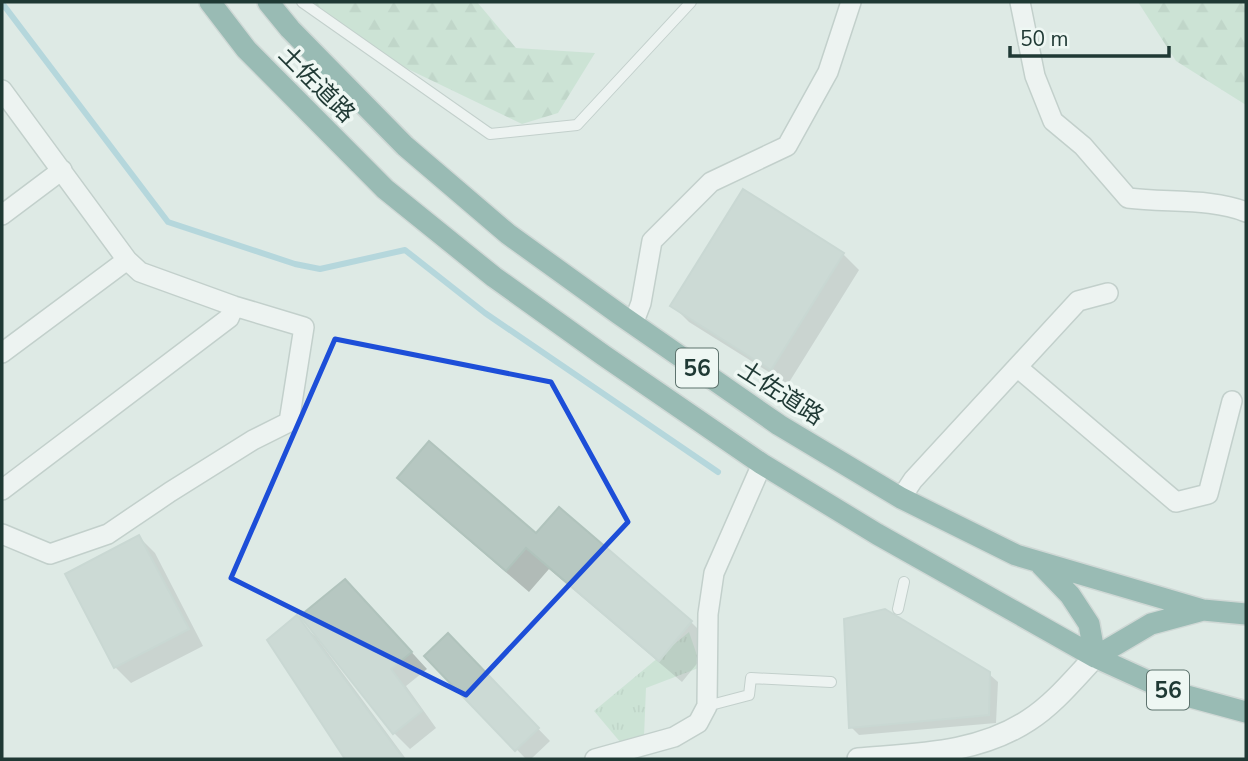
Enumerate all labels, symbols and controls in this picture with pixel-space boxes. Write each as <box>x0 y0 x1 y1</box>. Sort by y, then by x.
scale bar <box>1010 14 1169 58</box>
text: 50 m <box>1020 25 1069 53</box>
street label: 土佐道路 <box>272 39 362 129</box>
road number: 56 <box>676 348 718 388</box>
street label: 土佐道路 <box>732 353 830 433</box>
road number: 56 <box>1147 670 1189 710</box>

